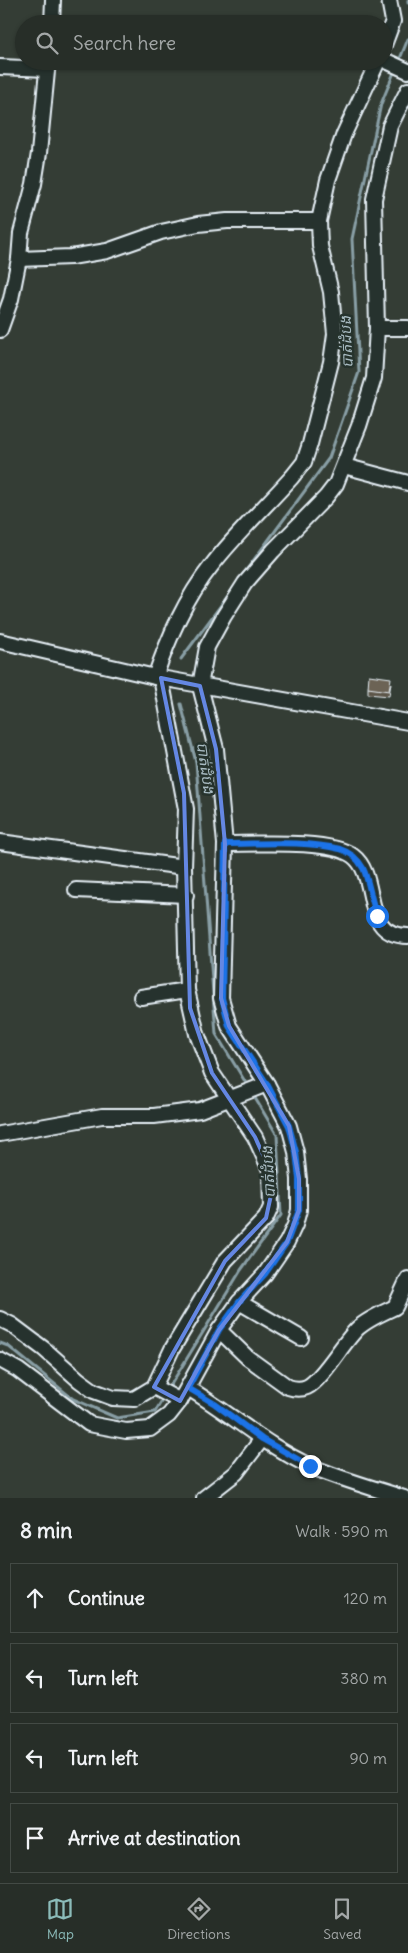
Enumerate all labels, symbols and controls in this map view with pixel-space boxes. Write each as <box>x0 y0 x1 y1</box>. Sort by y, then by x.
search box <box>15 15 393 70</box>
icon: search <box>33 29 61 57</box>
text: Search here <box>73 31 176 55</box>
water label: បាត់ដំបង <box>336 315 356 368</box>
water label: បាត់ដំបង <box>193 741 219 796</box>
route start <box>366 905 389 928</box>
water label: បាត់ដំបង <box>257 1145 279 1198</box>
route end <box>299 1455 322 1478</box>
text: 8 min <box>20 1517 72 1544</box>
text: Walk · 590 m <box>295 1521 388 1541</box>
icon: ahead <box>21 1584 49 1612</box>
text: Continue <box>68 1586 145 1610</box>
text: 120 m <box>344 1588 387 1608</box>
icon: left <box>21 1664 49 1692</box>
text: Turn left <box>68 1666 138 1690</box>
text: 380 m <box>340 1668 387 1688</box>
icon: left <box>21 1744 49 1772</box>
text: Turn left <box>68 1746 138 1770</box>
text: 90 m <box>349 1748 387 1768</box>
icon: arrive <box>21 1824 49 1852</box>
text: Arrive at destination <box>68 1826 241 1850</box>
tab: Map <box>46 1895 74 1943</box>
tab: Directions <box>167 1895 230 1943</box>
tab: Saved <box>323 1895 362 1943</box>

